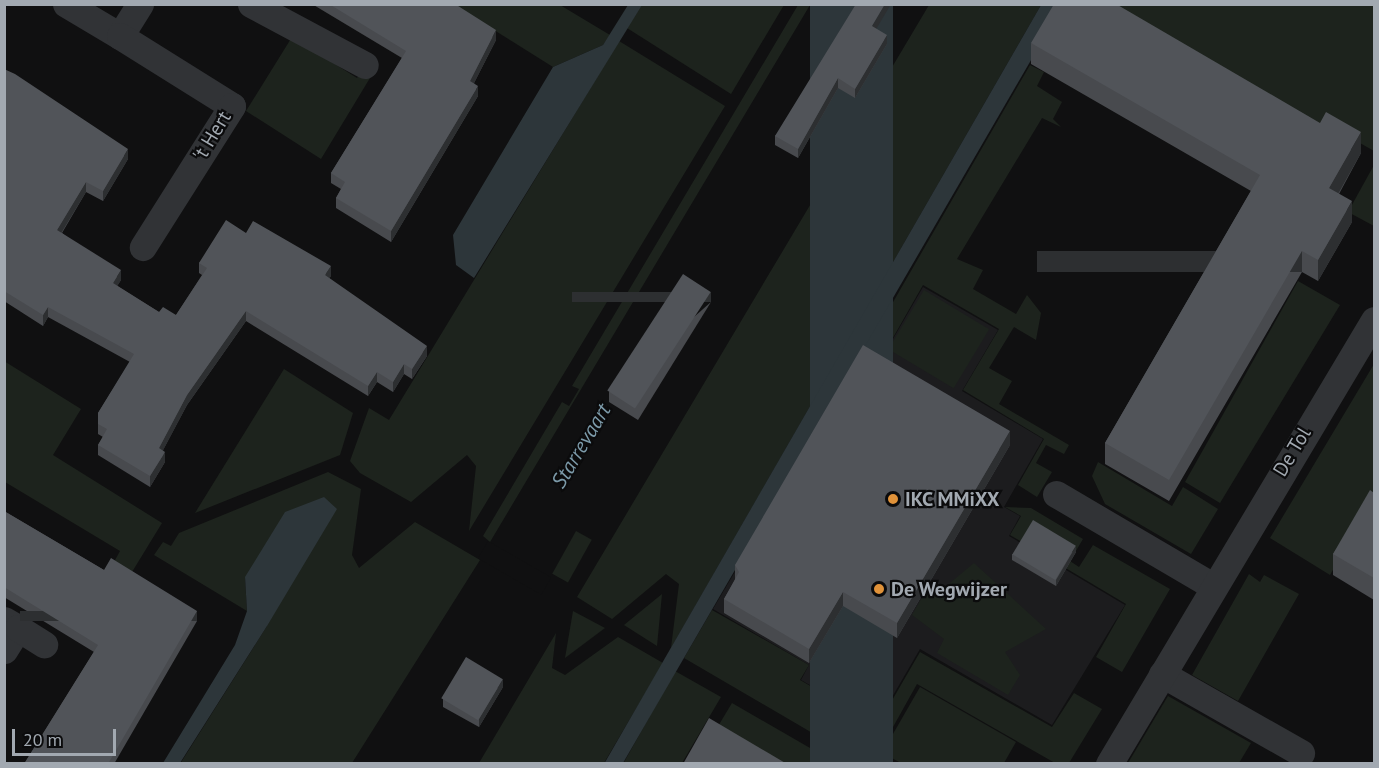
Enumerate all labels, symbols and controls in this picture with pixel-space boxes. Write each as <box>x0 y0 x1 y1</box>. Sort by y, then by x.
street label: 't Hert <box>188 107 236 165</box>
water label: Starrevaart <box>546 399 616 493</box>
street label: De Tol <box>1268 423 1316 481</box>
place label: IKC MMiXX <box>905 487 1000 511</box>
marker: IKC MMiXX <box>886 492 900 506</box>
place label: De Wegwijzer <box>891 577 1007 601</box>
marker: De Wegwijzer <box>872 582 886 596</box>
scale bar <box>15 717 118 755</box>
text: 20 m <box>23 728 62 751</box>

